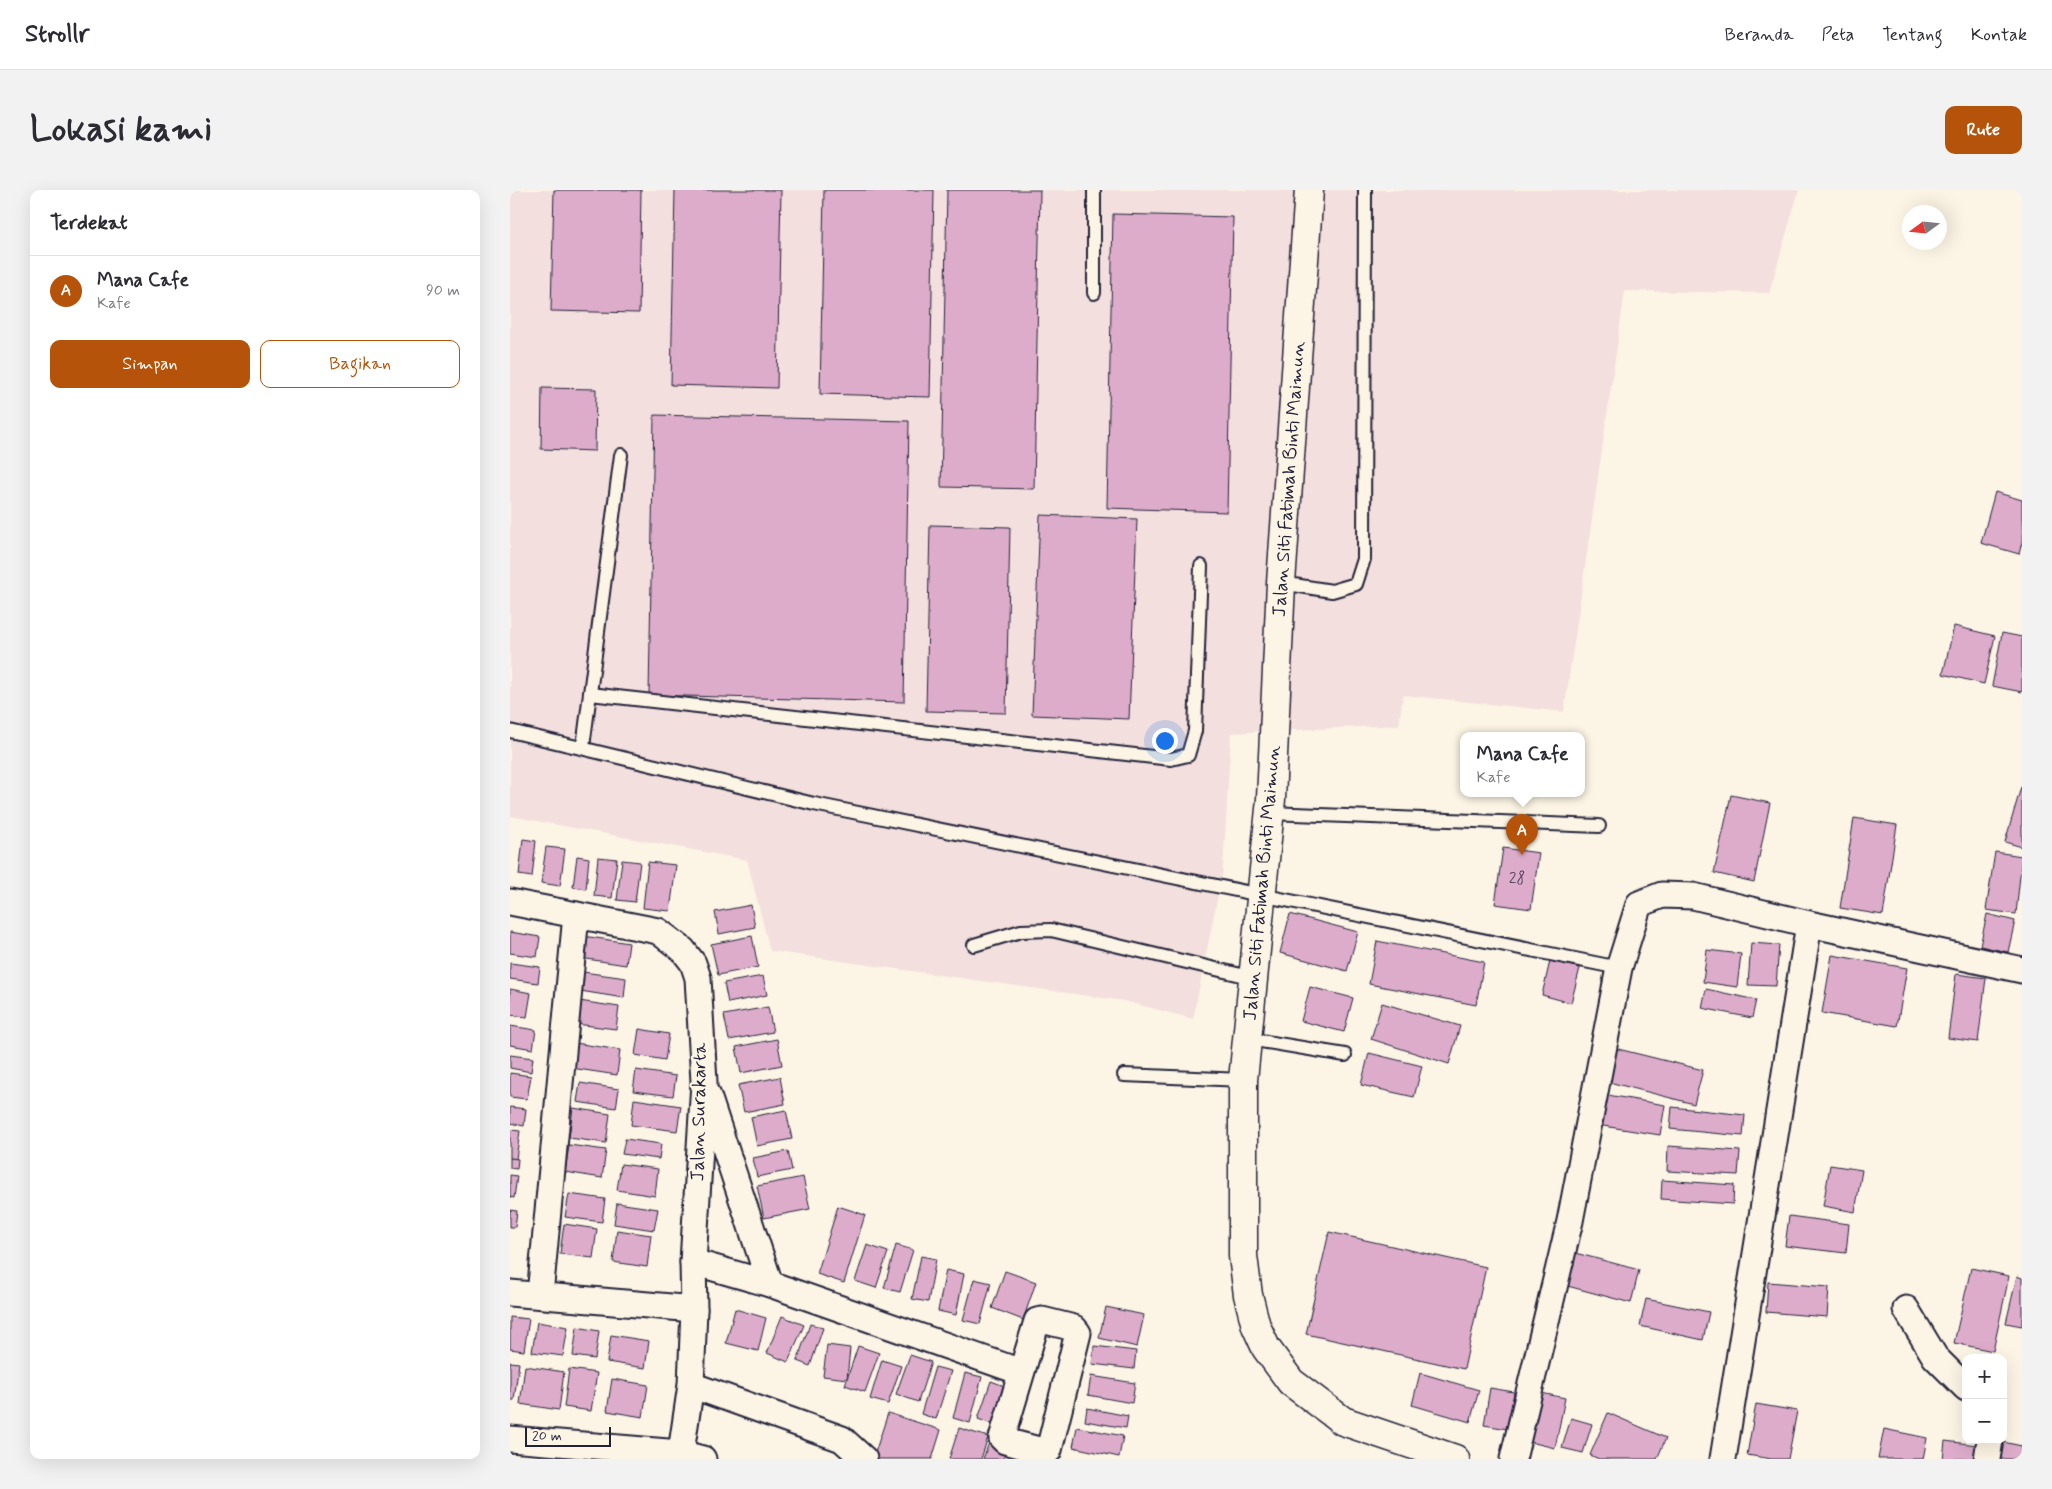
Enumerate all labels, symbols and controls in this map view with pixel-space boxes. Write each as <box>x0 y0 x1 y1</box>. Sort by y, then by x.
text: Strollr <box>25 19 89 50</box>
text: Beranda <box>1724 23 1793 47</box>
text: Peta <box>1821 23 1854 47</box>
text: Tentang <box>1882 23 1943 47</box>
text: Kontak <box>1971 23 2027 47</box>
button: Rute <box>1945 106 2022 154</box>
text: Lokasi kami <box>30 107 212 153</box>
north arrow <box>1902 205 1947 250</box>
text: Terdekat <box>50 209 128 237</box>
text: Mana Cafe <box>97 268 189 293</box>
text: A <box>61 280 71 301</box>
text: 90 m <box>426 280 460 301</box>
text: Kafe <box>97 293 131 314</box>
button: Simpan <box>50 340 250 388</box>
button: Bagikan <box>260 340 460 388</box>
street label: Jalan Siti Fatimah Binti Maimun <box>1267 340 1311 618</box>
your location <box>1152 728 1178 754</box>
popup <box>1460 732 1585 797</box>
text: Mana Cafe <box>1477 742 1568 767</box>
street label: Jalan Siti Fatimah Binti Maimun <box>1238 744 1286 1022</box>
text: Kafe <box>1477 767 1510 788</box>
pin: A <box>1506 814 1538 855</box>
house number: 28 <box>1509 868 1525 889</box>
street label: Jalan Surakarta <box>685 1042 713 1182</box>
map controls <box>1962 1354 2007 1444</box>
button: + <box>1962 1354 2007 1399</box>
button: − <box>1962 1399 2007 1444</box>
scale bar <box>525 1424 611 1447</box>
text: 20 m <box>532 1427 562 1445</box>

